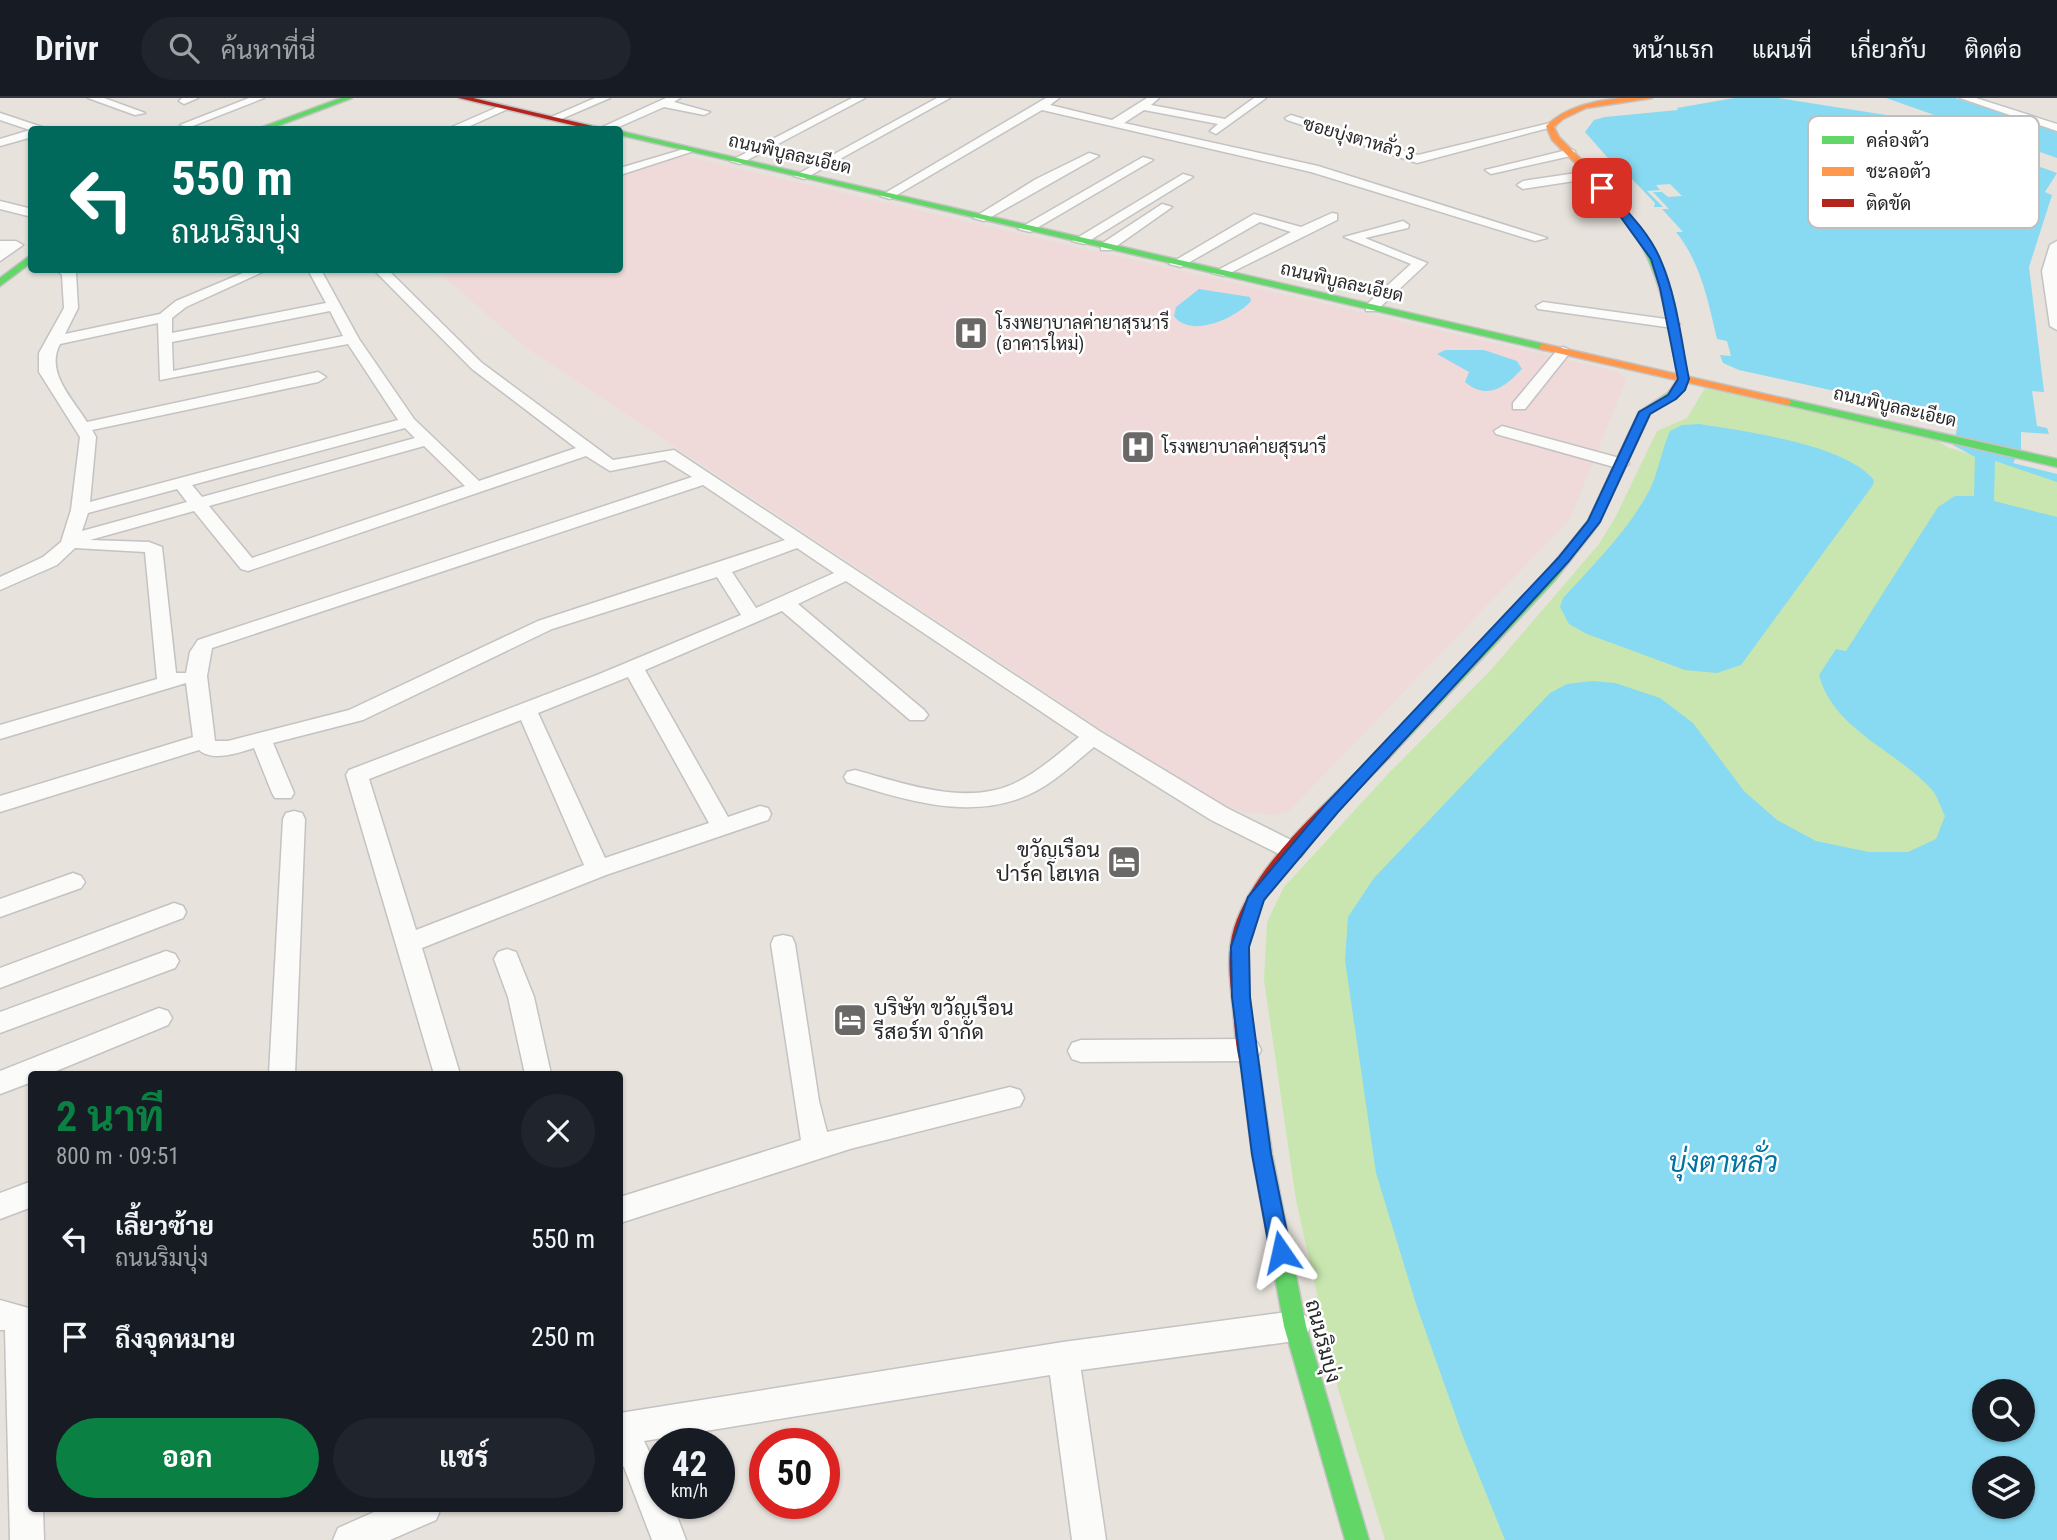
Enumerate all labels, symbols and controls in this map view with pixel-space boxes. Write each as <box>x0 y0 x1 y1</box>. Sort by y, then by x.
search box <box>141 17 631 80</box>
text: Drivr <box>35 29 99 68</box>
icon: search <box>165 29 203 67</box>
text: ค้นหาที่นี่ <box>221 35 316 65</box>
text: หน้าแรก <box>1633 36 1714 64</box>
text: แผนที่ <box>1752 36 1812 64</box>
text: เกี่ยวกับ <box>1850 36 1927 64</box>
text: ติดต่อ <box>1965 36 2022 64</box>
street label: ซอยบุ่งตาหลั่ว 3 <box>1300 108 1419 166</box>
legend <box>1808 116 2039 228</box>
street label: ถนนพิบูลละเอียด <box>726 127 854 181</box>
text: คล่องตัว <box>1866 129 1930 152</box>
text: 550 m <box>171 150 293 207</box>
icon: left <box>56 154 147 245</box>
pin <box>1572 158 1632 218</box>
text: ชะลอตัว <box>1866 160 1931 183</box>
icon: arrive <box>1583 169 1621 207</box>
text: ติดขัด <box>1866 192 1911 215</box>
text: ถนนริมบุ่ง <box>171 213 301 251</box>
street label: ถนนพิบูลละเอียด <box>1278 255 1406 309</box>
place label: โรงพยาบาลค่ายาสุรนารี (อาคารใหม่) <box>995 310 1169 355</box>
hospital icon: โรงพยาบาลค่ายาสุรนารี (อาคารใหม่) <box>952 314 990 352</box>
street label: ถนนพิบูลละเอียด <box>1831 380 1959 434</box>
hospital icon: โรงพยาบาลค่ายสุรนารี <box>1119 428 1157 466</box>
place label: โรงพยาบาลค่ายสุรนารี <box>1161 434 1327 459</box>
place label: ขวัญเรือน ปาร์ค โฮเทล <box>996 836 1100 886</box>
hotel icon: ขวัญเรือน ปาร์ค โฮเทล <box>1105 843 1143 881</box>
place label: บริษัท ขวัญเรือน รีสอร์ท จำกัด <box>873 994 1014 1044</box>
hotel icon: บริษัท ขวัญเรือน รีสอร์ท จำกัด <box>831 1001 869 1039</box>
text: 2 นาที <box>56 1092 164 1141</box>
button: close <box>521 1094 595 1168</box>
water label: บุ่งตาหลั่ว <box>1668 1139 1778 1182</box>
text: 800 m · 09:51 <box>56 1143 180 1170</box>
text: เลี้ยวซ้าย <box>115 1211 214 1241</box>
position arrow <box>1244 1215 1318 1289</box>
icon: left <box>56 1220 94 1258</box>
text: 550 m <box>531 1224 595 1254</box>
text: ถนนริมบุ่ง <box>115 1245 208 1272</box>
street label: ถนนริมบุ่ง <box>1298 1297 1346 1386</box>
icon: arrive <box>56 1318 94 1356</box>
text: 250 m <box>531 1322 595 1352</box>
text: ถึงจุดหมาย <box>115 1324 236 1354</box>
map controls <box>1972 1379 2035 1519</box>
button: search <box>1972 1379 2035 1442</box>
button: ออก <box>56 1418 319 1498</box>
button: แชร์ <box>333 1418 595 1498</box>
speed limit sign: 50 <box>749 1428 840 1519</box>
text: 42 <box>672 1444 707 1485</box>
button: layers <box>1972 1456 2035 1519</box>
text: km/h <box>671 1480 708 1501</box>

